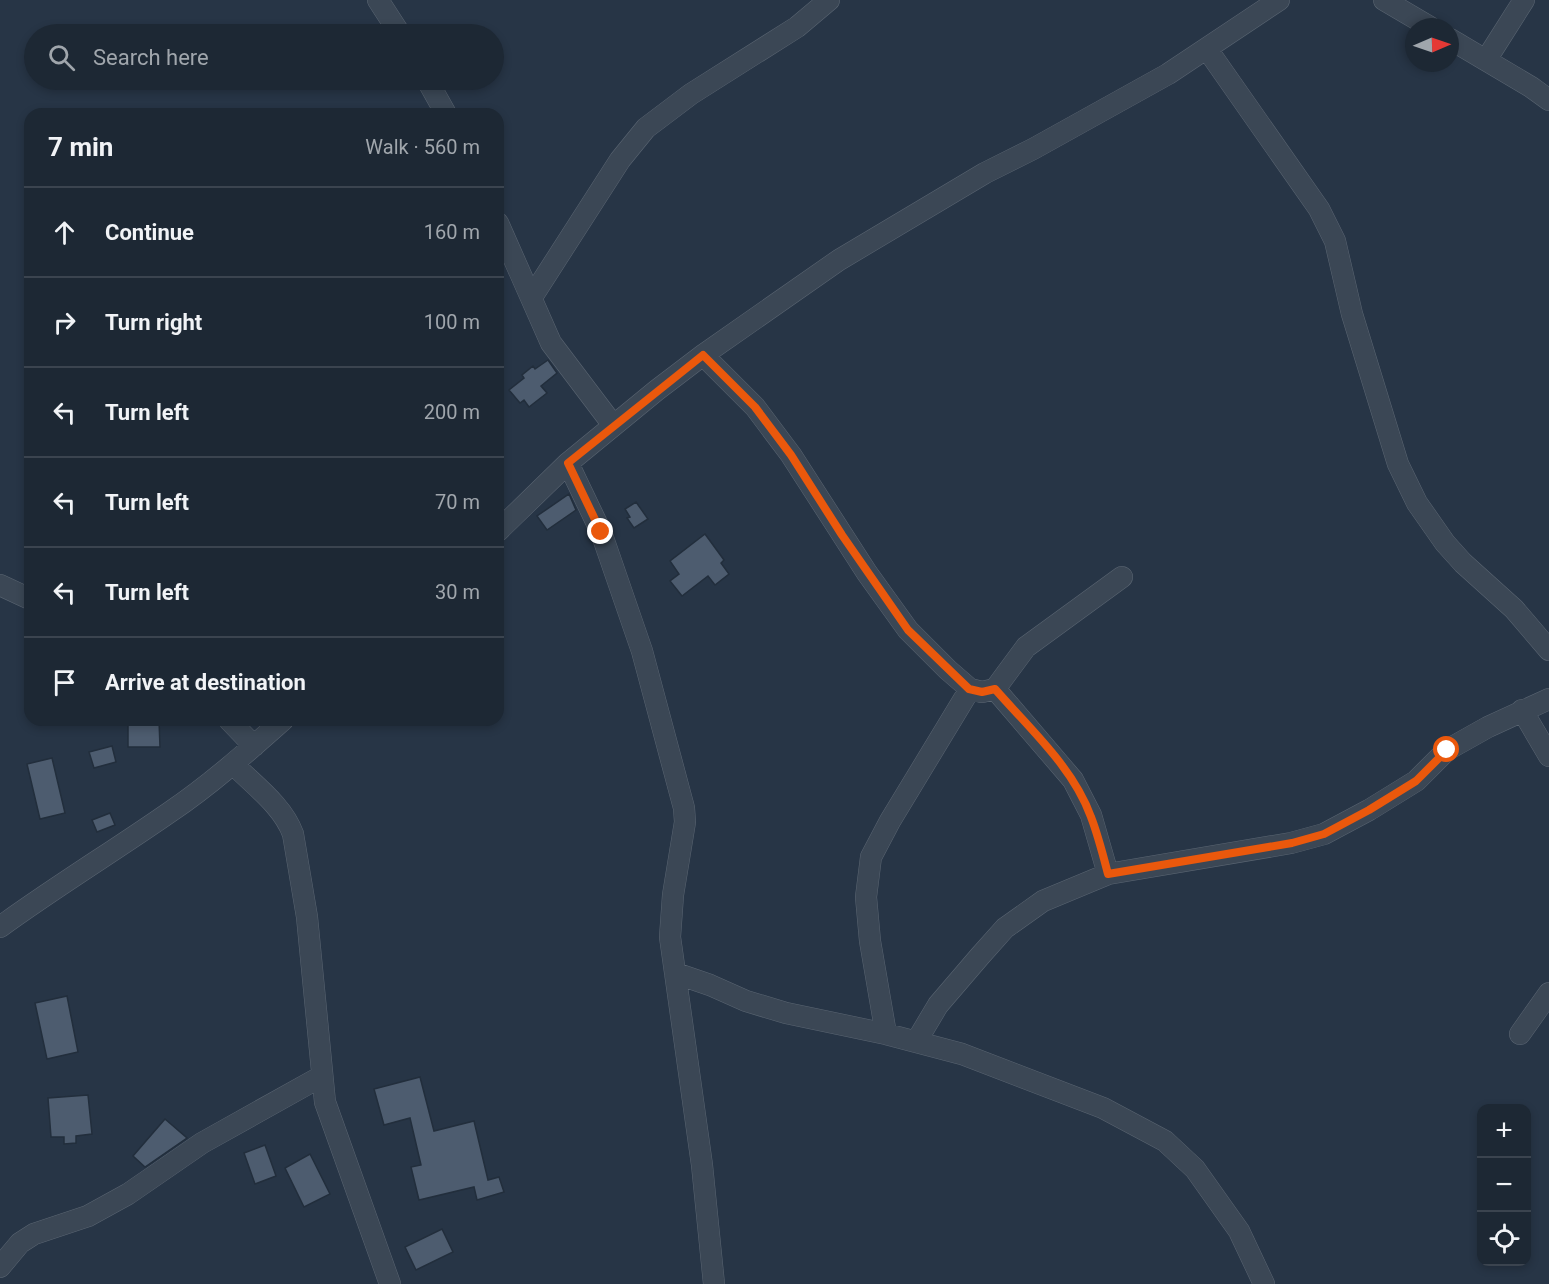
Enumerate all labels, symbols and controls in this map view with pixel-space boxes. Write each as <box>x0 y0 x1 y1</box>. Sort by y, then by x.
north arrow <box>1405 18 1459 72</box>
search box <box>24 24 504 90</box>
icon: search <box>45 41 78 74</box>
text: Search here <box>93 45 209 70</box>
text: 7 min <box>48 132 113 162</box>
text: Walk · 560 m <box>365 135 480 159</box>
icon: ahead <box>48 216 81 249</box>
text: Continue <box>105 220 194 245</box>
text: 160 m <box>424 220 480 244</box>
icon: right <box>48 306 81 339</box>
text: Turn right <box>105 310 202 335</box>
text: 100 m <box>424 310 480 334</box>
icon: left <box>48 396 81 429</box>
text: Turn left <box>105 400 189 425</box>
text: 200 m <box>424 400 480 424</box>
icon: left <box>48 486 81 519</box>
text: Turn left <box>105 490 189 515</box>
text: 70 m <box>435 490 480 514</box>
route end <box>587 518 613 544</box>
icon: left <box>48 576 81 609</box>
text: Turn left <box>105 580 189 605</box>
text: 30 m <box>435 580 480 604</box>
icon: arrive <box>48 666 81 699</box>
text: Arrive at destination <box>105 670 306 695</box>
route start <box>1433 736 1459 762</box>
map controls <box>1477 1104 1531 1266</box>
button: + <box>1477 1104 1531 1158</box>
button: − <box>1477 1158 1531 1212</box>
button: locate <box>1477 1212 1531 1266</box>

